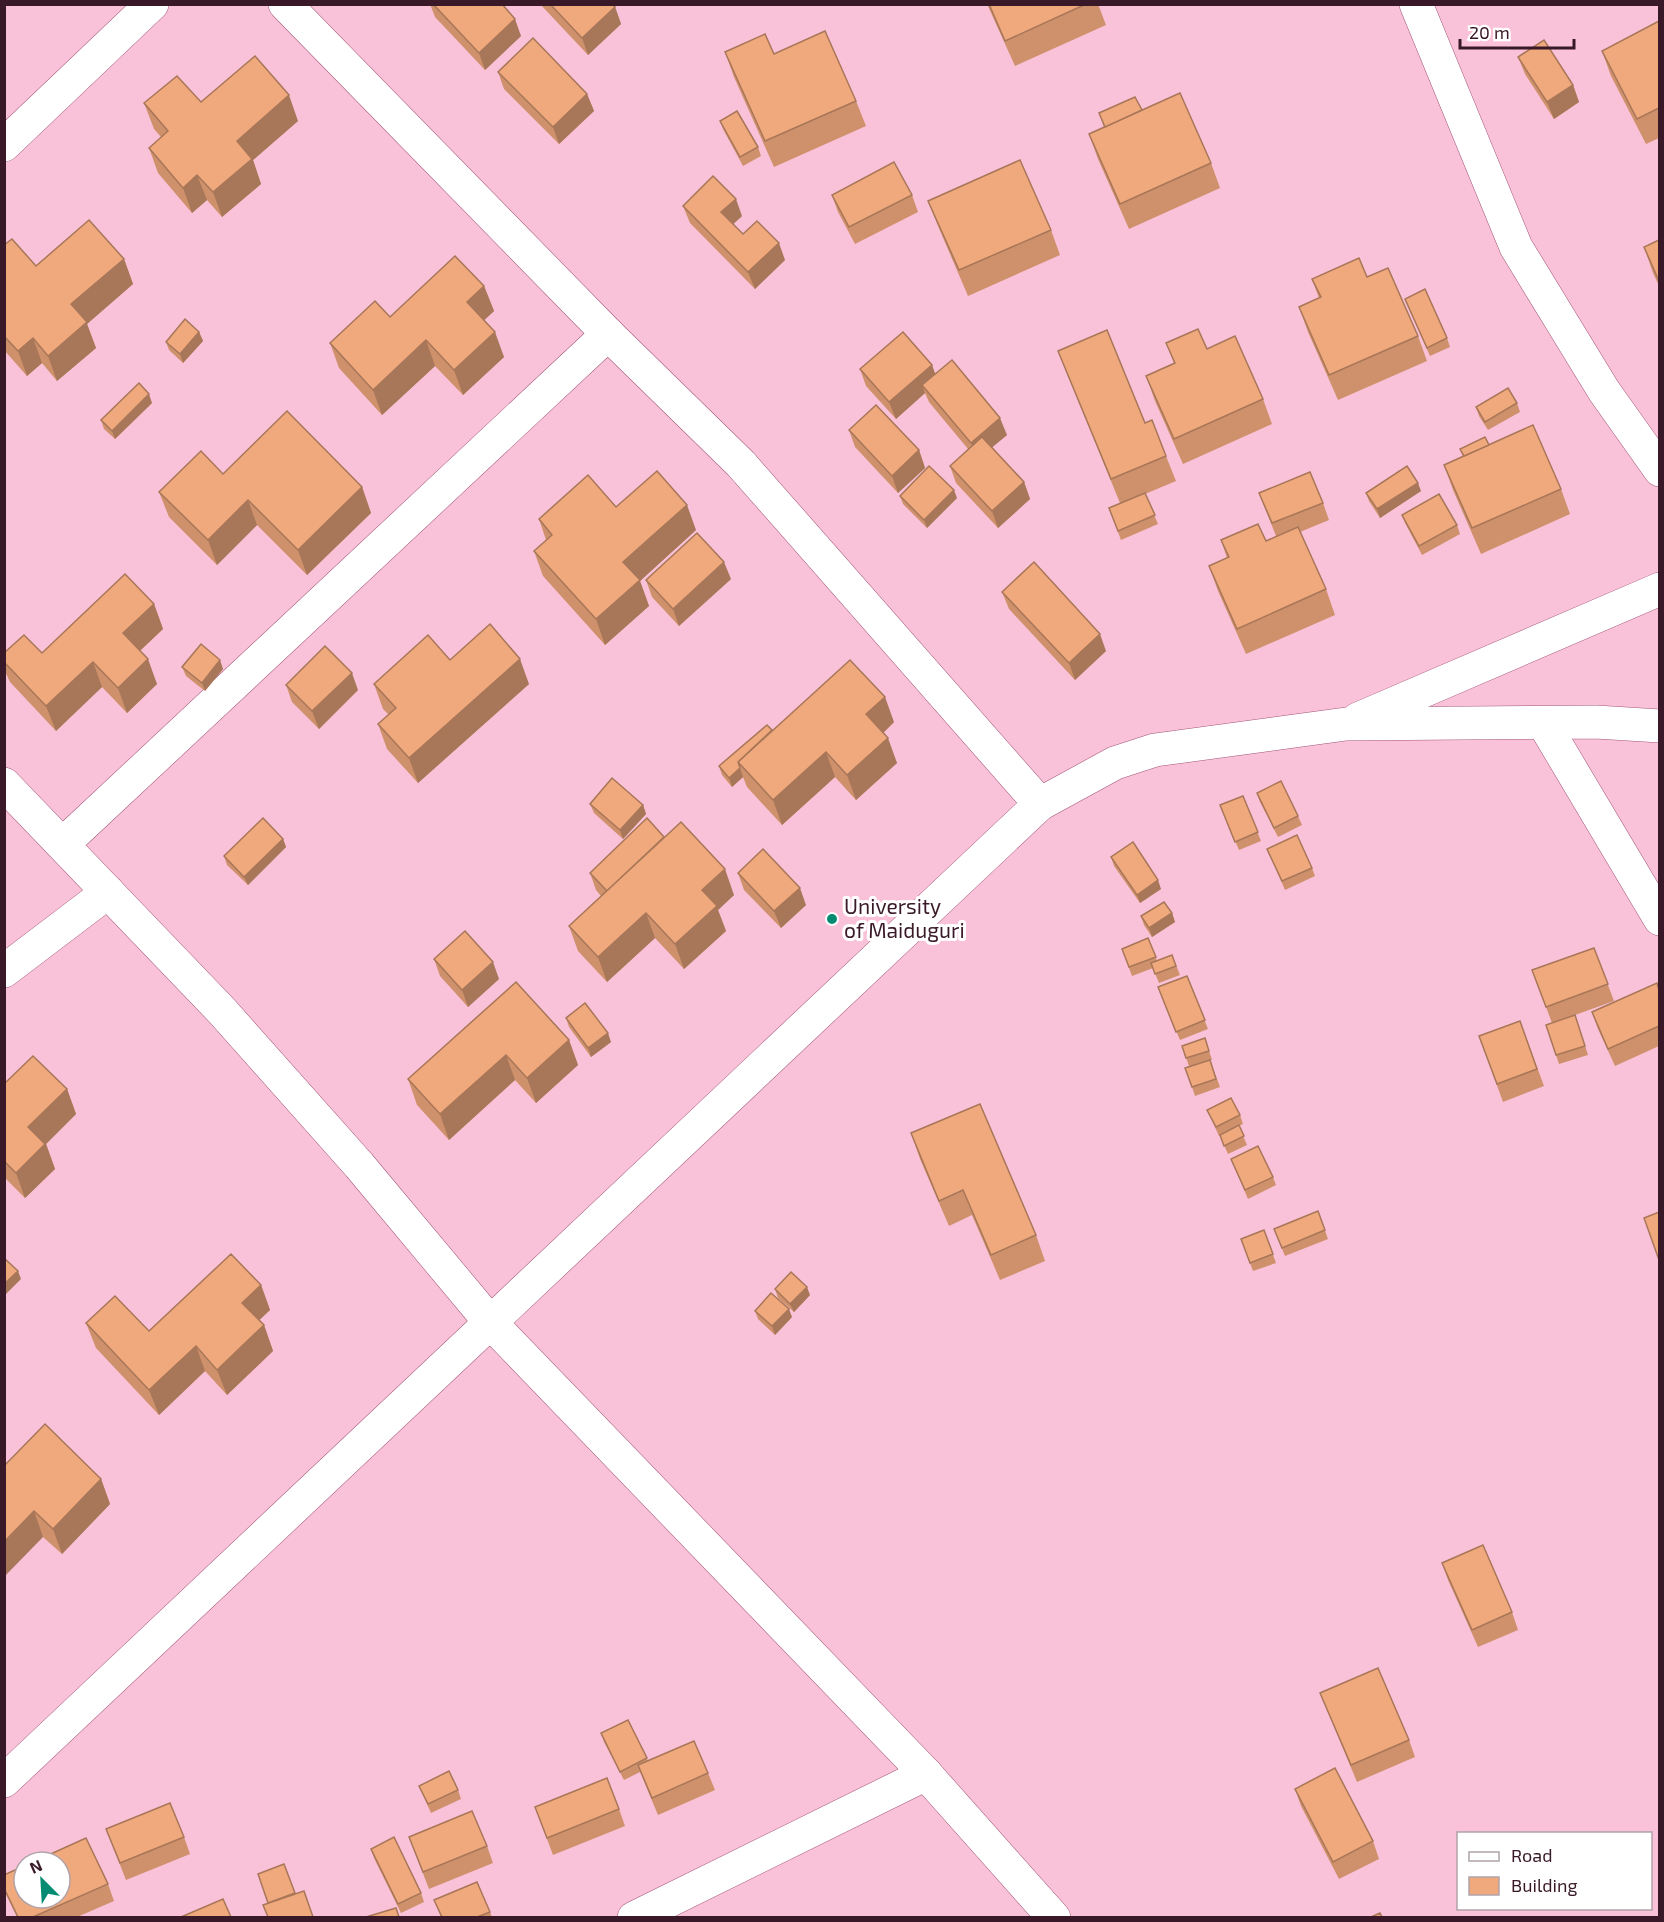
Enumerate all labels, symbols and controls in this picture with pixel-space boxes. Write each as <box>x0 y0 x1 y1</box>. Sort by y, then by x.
scale bar <box>1460 12 1574 50</box>
text: 20 m <box>1469 21 1510 43</box>
place label: University of Maiduguri <box>844 893 965 942</box>
marker: University of Maiduguri <box>825 912 839 926</box>
legend <box>1457 1832 1652 1910</box>
text: Road <box>1511 1844 1552 1866</box>
north arrow <box>12 1850 72 1910</box>
text: N <box>27 1855 45 1877</box>
text: Building <box>1511 1874 1578 1896</box>

